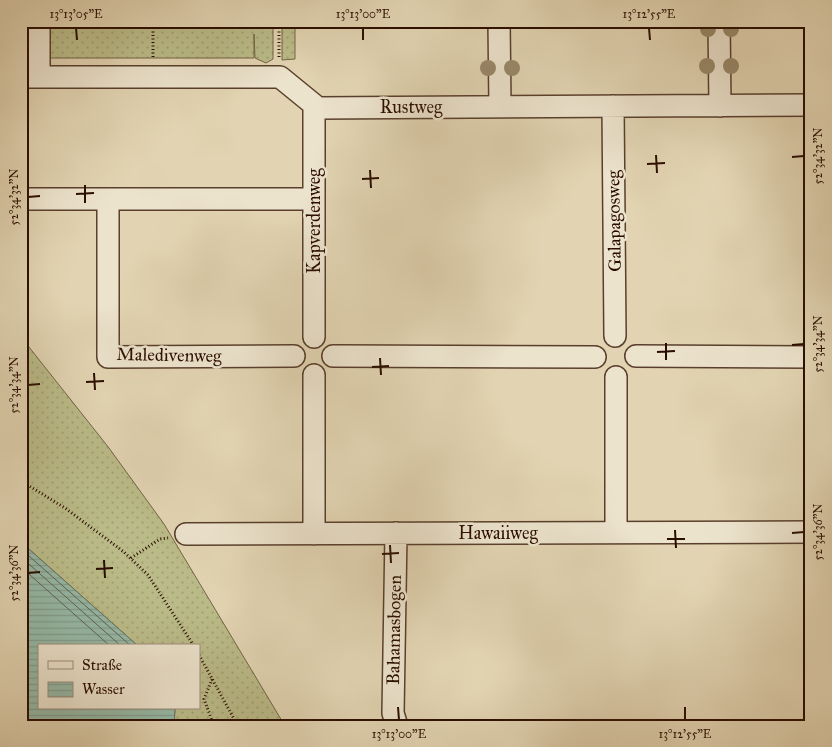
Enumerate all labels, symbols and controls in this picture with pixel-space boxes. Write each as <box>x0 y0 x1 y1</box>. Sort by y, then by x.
text: 13°13'05"E <box>49 7 103 21</box>
text: 13°13'00"E <box>336 7 391 21</box>
text: 13°12'55"E <box>623 7 676 21</box>
street label: Rustweg <box>380 96 443 119</box>
text: 52°34'32"N <box>811 128 825 184</box>
street label: Kapverdenweg <box>303 168 326 274</box>
text: 52°34'32"N <box>7 169 21 225</box>
street label: Galapagosweg <box>602 169 627 272</box>
text: 52°34'34"N <box>811 315 825 373</box>
street label: Maledivenweg <box>116 343 222 368</box>
text: 52°34'34"N <box>7 356 21 414</box>
text: 52°34'36"N <box>811 503 825 561</box>
street label: Hawaiiweg <box>458 522 538 545</box>
text: 52°34'36"N <box>7 544 21 602</box>
street label: Bahamasbogen <box>382 575 407 685</box>
legend <box>38 644 200 710</box>
text: Straße <box>82 656 122 674</box>
text: Wasser <box>82 680 125 698</box>
text: 13°13'00"E <box>372 727 427 741</box>
text: 13°12'55"E <box>659 727 712 741</box>

